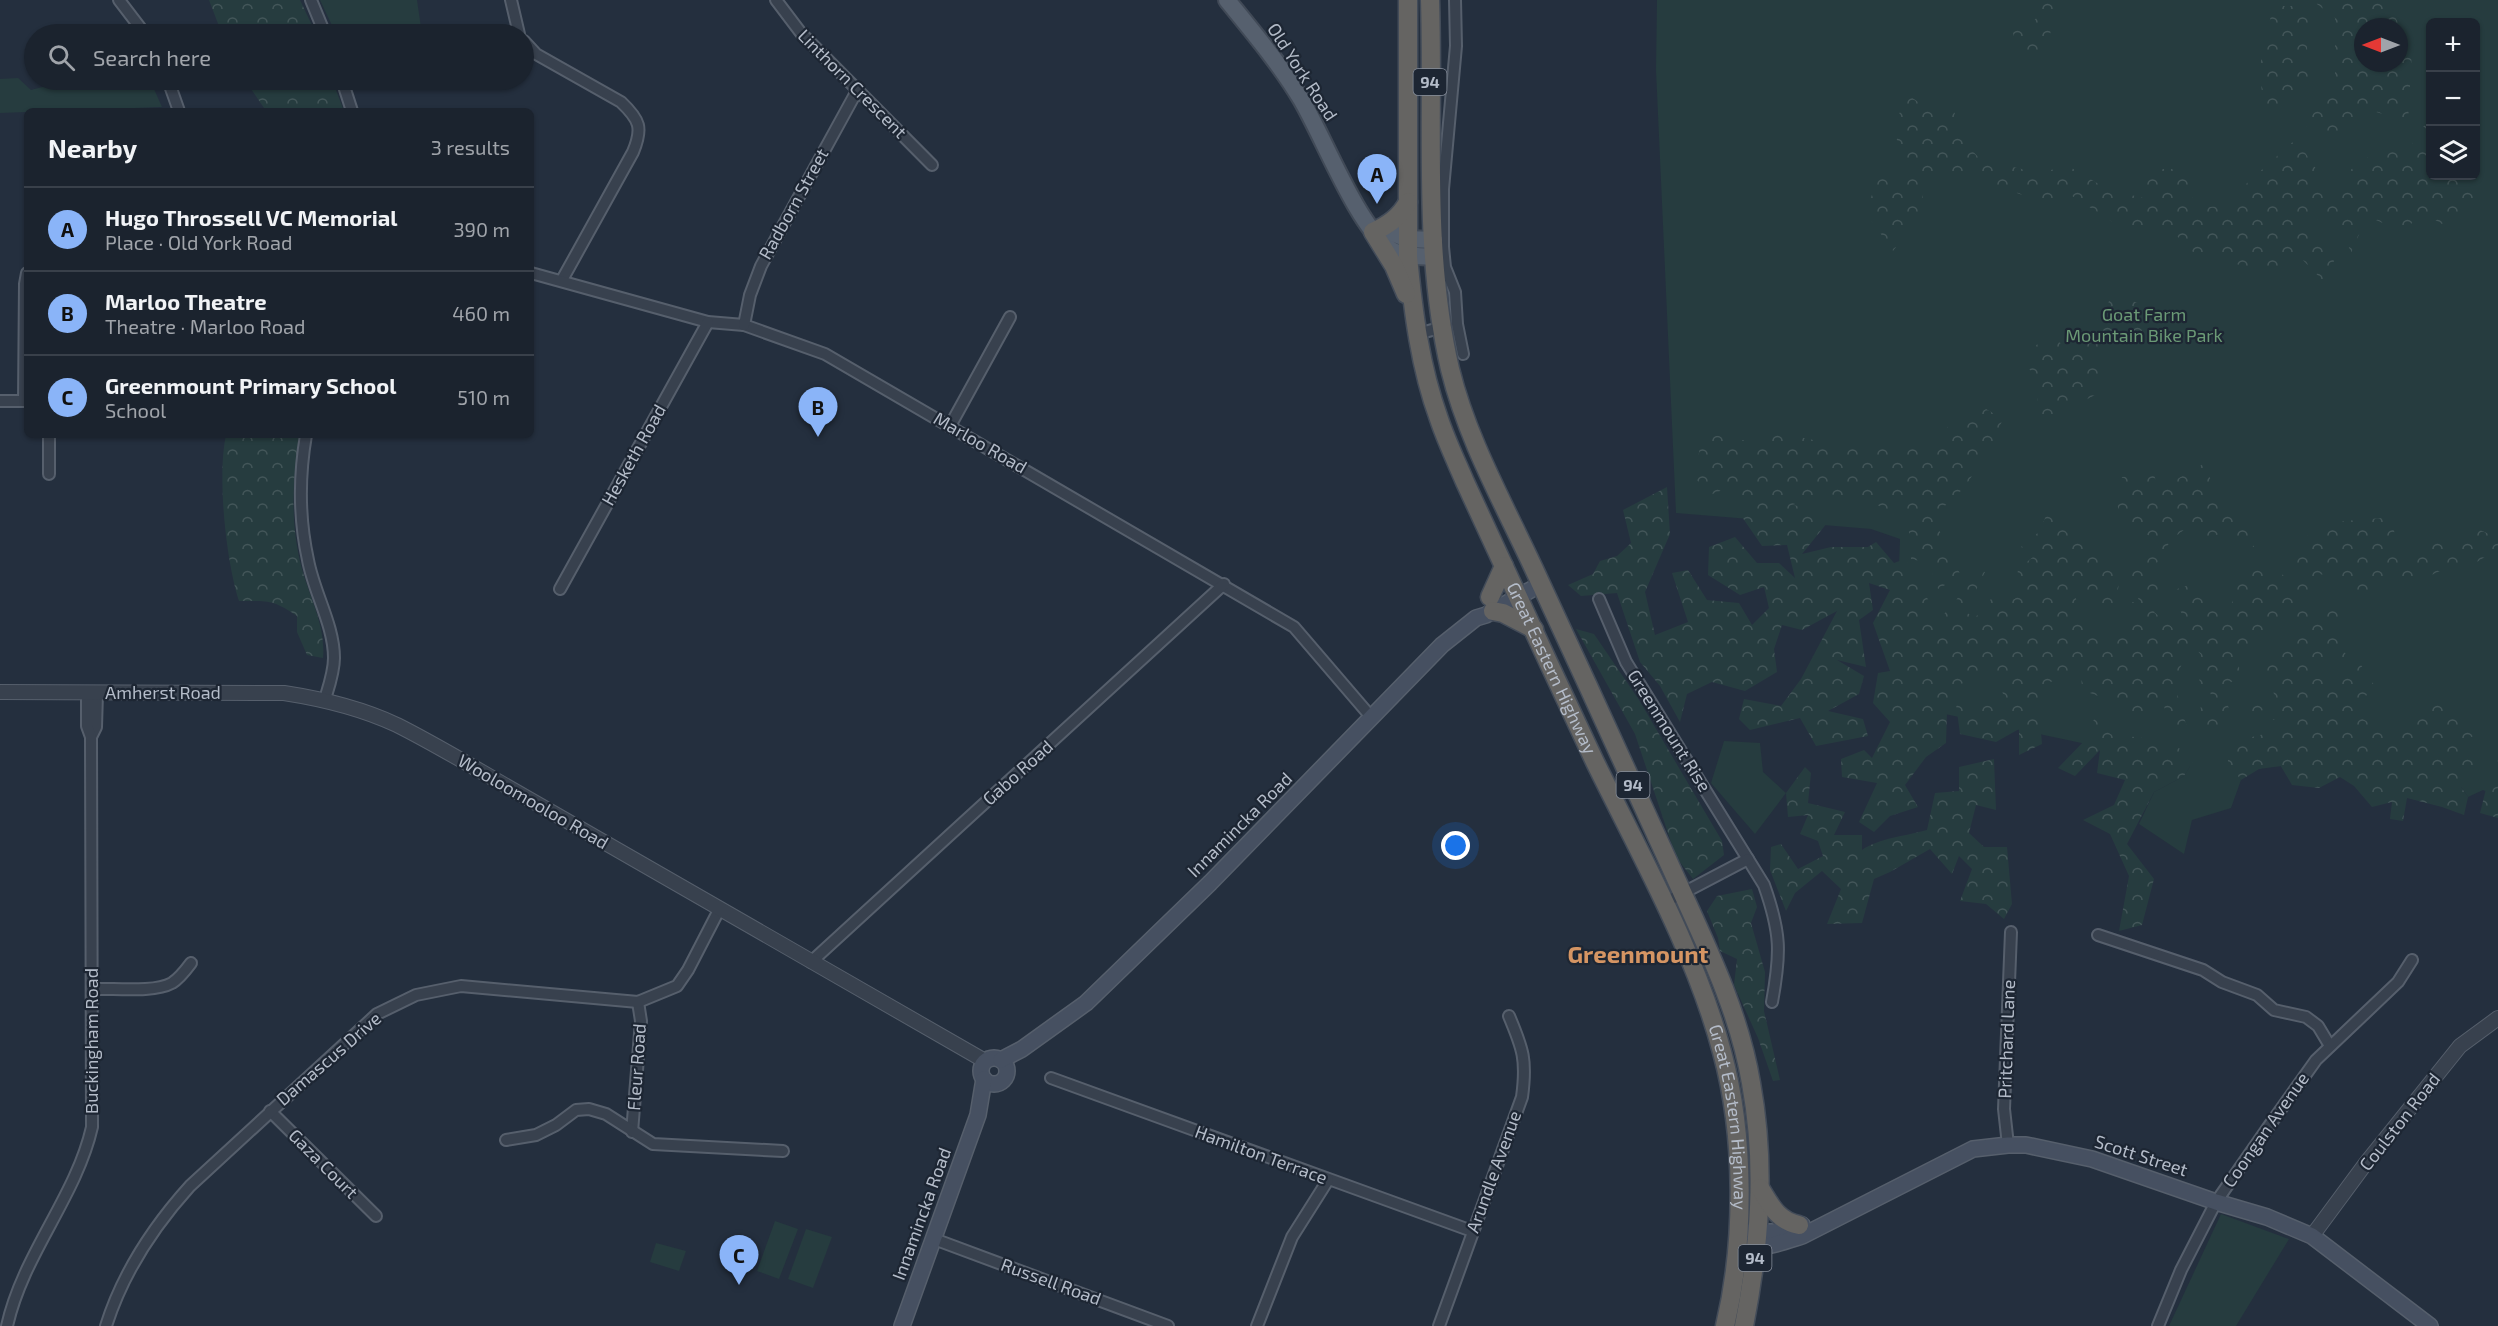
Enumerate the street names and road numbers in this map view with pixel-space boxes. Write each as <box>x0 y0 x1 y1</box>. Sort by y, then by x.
street label: Old York Road <box>1263 18 1343 124</box>
street label: Linthorn Crescent <box>794 24 912 142</box>
road number: 94 <box>1414 69 1446 95</box>
street label: Radborn Street <box>754 144 833 263</box>
street label: Hesketh Road <box>596 400 670 509</box>
street label: Marloo Road <box>930 407 1031 478</box>
street label: Great Eastern Highway <box>1503 578 1602 758</box>
street label: Greenmount Rise <box>1623 665 1716 796</box>
street label: Amherst Road <box>105 681 221 703</box>
street label: Gabo Road <box>978 735 1057 810</box>
street label: Wooloomooloo Road <box>454 749 613 853</box>
street label: Innamincka Road <box>1182 767 1296 881</box>
road number: 94 <box>1616 772 1650 798</box>
street label: Buckingham Road <box>80 968 102 1114</box>
street label: Pritchard Lane <box>1993 979 2019 1099</box>
street label: Damascus Drive <box>271 1007 385 1110</box>
street label: Great Eastern Highway <box>1705 1022 1752 1210</box>
street label: Fleur Road <box>622 1023 650 1111</box>
street label: Coongan Avenue <box>2217 1068 2313 1191</box>
street label: Coulston Road <box>2354 1068 2444 1175</box>
street label: Arundle Avenue <box>1461 1108 1525 1236</box>
street label: Hamilton Terrace <box>1192 1120 1331 1188</box>
street label: Gaza Court <box>284 1124 363 1203</box>
street label: Scott Street <box>2092 1130 2191 1180</box>
street label: Innamincka Road <box>887 1144 955 1283</box>
road number: 94 <box>1738 1245 1772 1271</box>
street label: Russell Road <box>998 1253 1104 1309</box>

